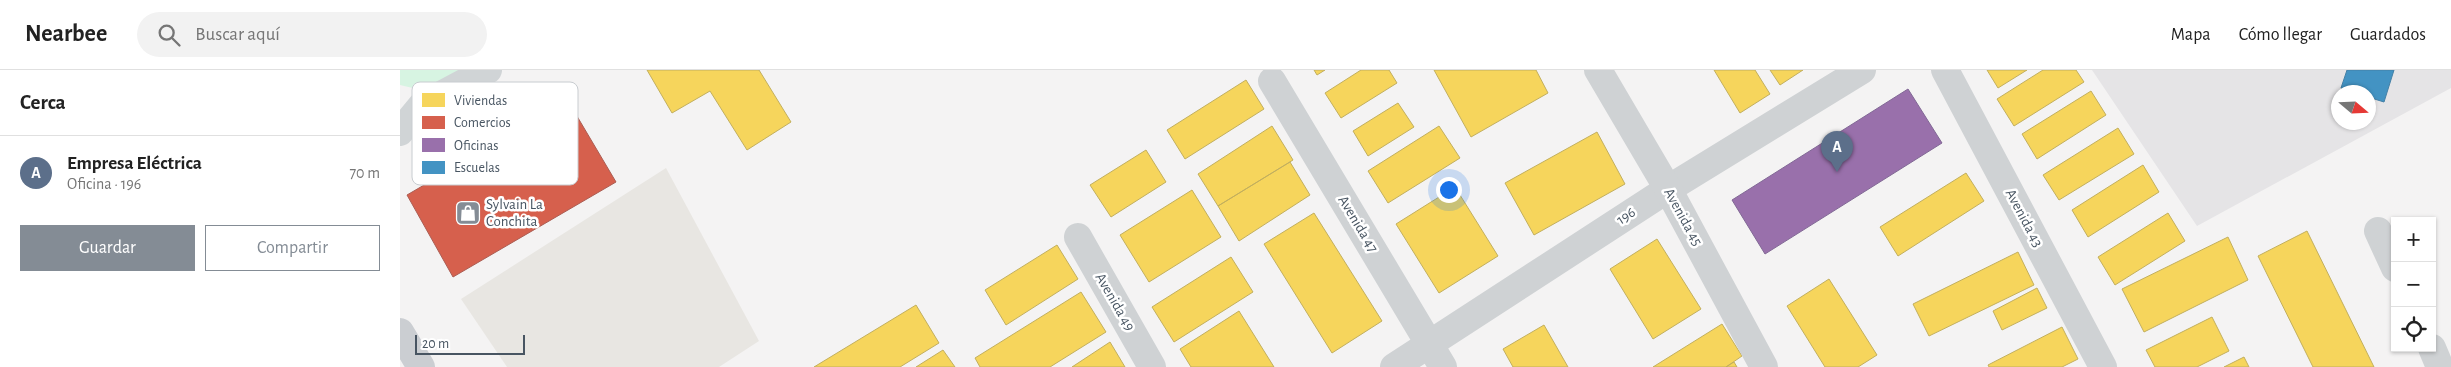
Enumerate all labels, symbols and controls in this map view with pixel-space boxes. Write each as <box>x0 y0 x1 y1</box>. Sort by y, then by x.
search box <box>137 12 487 57</box>
icon: search <box>155 21 183 49</box>
text: Nearbee <box>25 22 107 46</box>
text: Buscar aquí <box>195 25 280 44</box>
text: Mapa <box>2171 26 2211 44</box>
text: Cómo llegar <box>2239 26 2322 44</box>
text: Guardados <box>2350 26 2426 44</box>
legend <box>412 82 578 185</box>
north arrow <box>2331 85 2376 130</box>
text: Cerca <box>20 92 66 113</box>
text: Viviendas <box>454 94 507 108</box>
text: Comercios <box>454 116 511 130</box>
pin: A <box>1821 131 1853 172</box>
text: Oficinas <box>454 139 498 153</box>
text: Empresa Eléctrica <box>67 154 202 173</box>
text: Escuelas <box>454 161 500 175</box>
text: A <box>31 165 41 181</box>
text: 70 m <box>349 165 380 181</box>
text: Oficina · 196 <box>67 176 141 192</box>
your location <box>1436 177 1462 203</box>
street label: Avenida 45 <box>1661 186 1705 248</box>
street label: Avenida 43 <box>2002 186 2046 250</box>
street label: Avenida 47 <box>1335 193 1381 255</box>
place label: Sylvain La Conchita <box>486 197 543 229</box>
shop icon: Sylvain La Conchita <box>455 200 481 226</box>
street label: 196 <box>1614 204 1638 228</box>
map controls <box>2391 217 2436 352</box>
button: + <box>2391 217 2436 262</box>
button: Guardar <box>20 225 195 271</box>
button: Compartir <box>205 225 380 271</box>
button: − <box>2391 262 2436 307</box>
street label: Avenida 49 <box>1092 270 1138 334</box>
button: locate <box>2391 307 2436 352</box>
scale bar <box>415 332 525 355</box>
text: 20 m <box>422 337 449 351</box>

